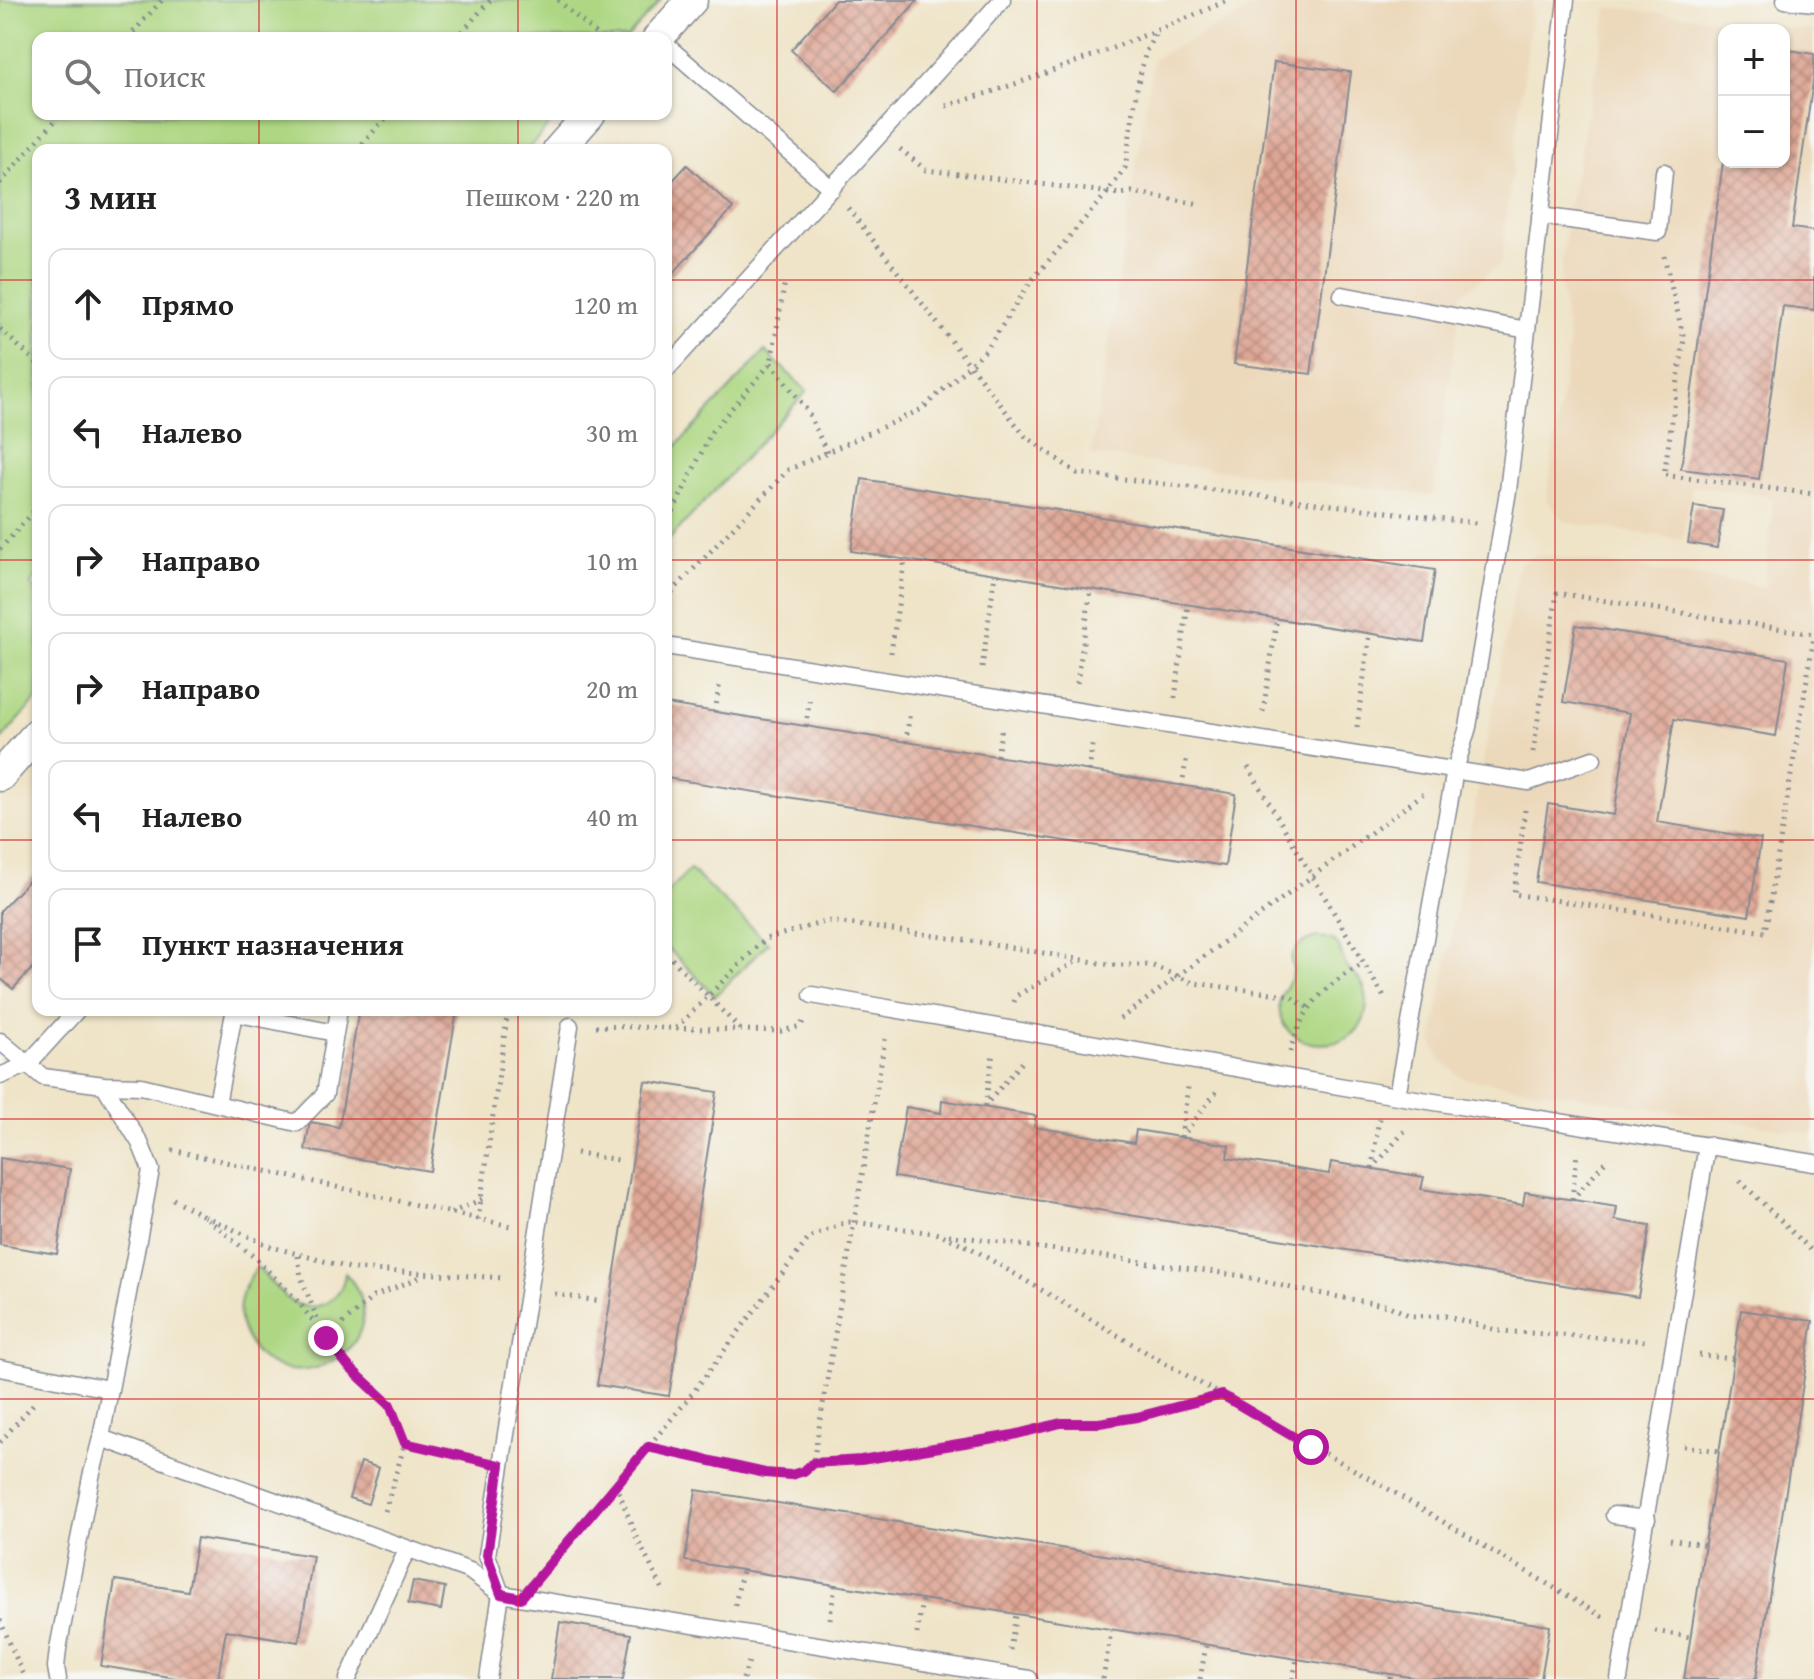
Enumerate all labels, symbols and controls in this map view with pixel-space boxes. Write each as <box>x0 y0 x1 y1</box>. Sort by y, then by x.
map controls <box>1718 24 1790 168</box>
button: + <box>1718 24 1790 96</box>
search box <box>32 32 672 120</box>
icon: search <box>60 54 104 98</box>
text: Поиск <box>124 54 206 98</box>
button: − <box>1718 96 1790 168</box>
text: 3 мин <box>64 172 157 221</box>
text: Пешком · 220 m <box>466 177 640 216</box>
icon: ahead <box>66 282 110 326</box>
text: Прямо <box>142 282 234 326</box>
text: 120 m <box>573 285 638 324</box>
icon: left <box>66 410 110 454</box>
text: Налево <box>142 410 242 454</box>
text: 30 m <box>586 413 638 452</box>
icon: right <box>66 538 110 582</box>
text: Направо <box>142 538 260 582</box>
text: 10 m <box>586 541 638 580</box>
icon: right <box>66 666 110 710</box>
text: Направо <box>142 666 260 710</box>
text: 20 m <box>586 669 638 708</box>
icon: left <box>66 794 110 838</box>
text: Налево <box>142 794 242 838</box>
text: 40 m <box>586 797 638 836</box>
icon: arrive <box>66 922 110 966</box>
text: Пункт назначения <box>142 922 404 966</box>
route end <box>308 1320 344 1356</box>
route start <box>1293 1429 1329 1465</box>

